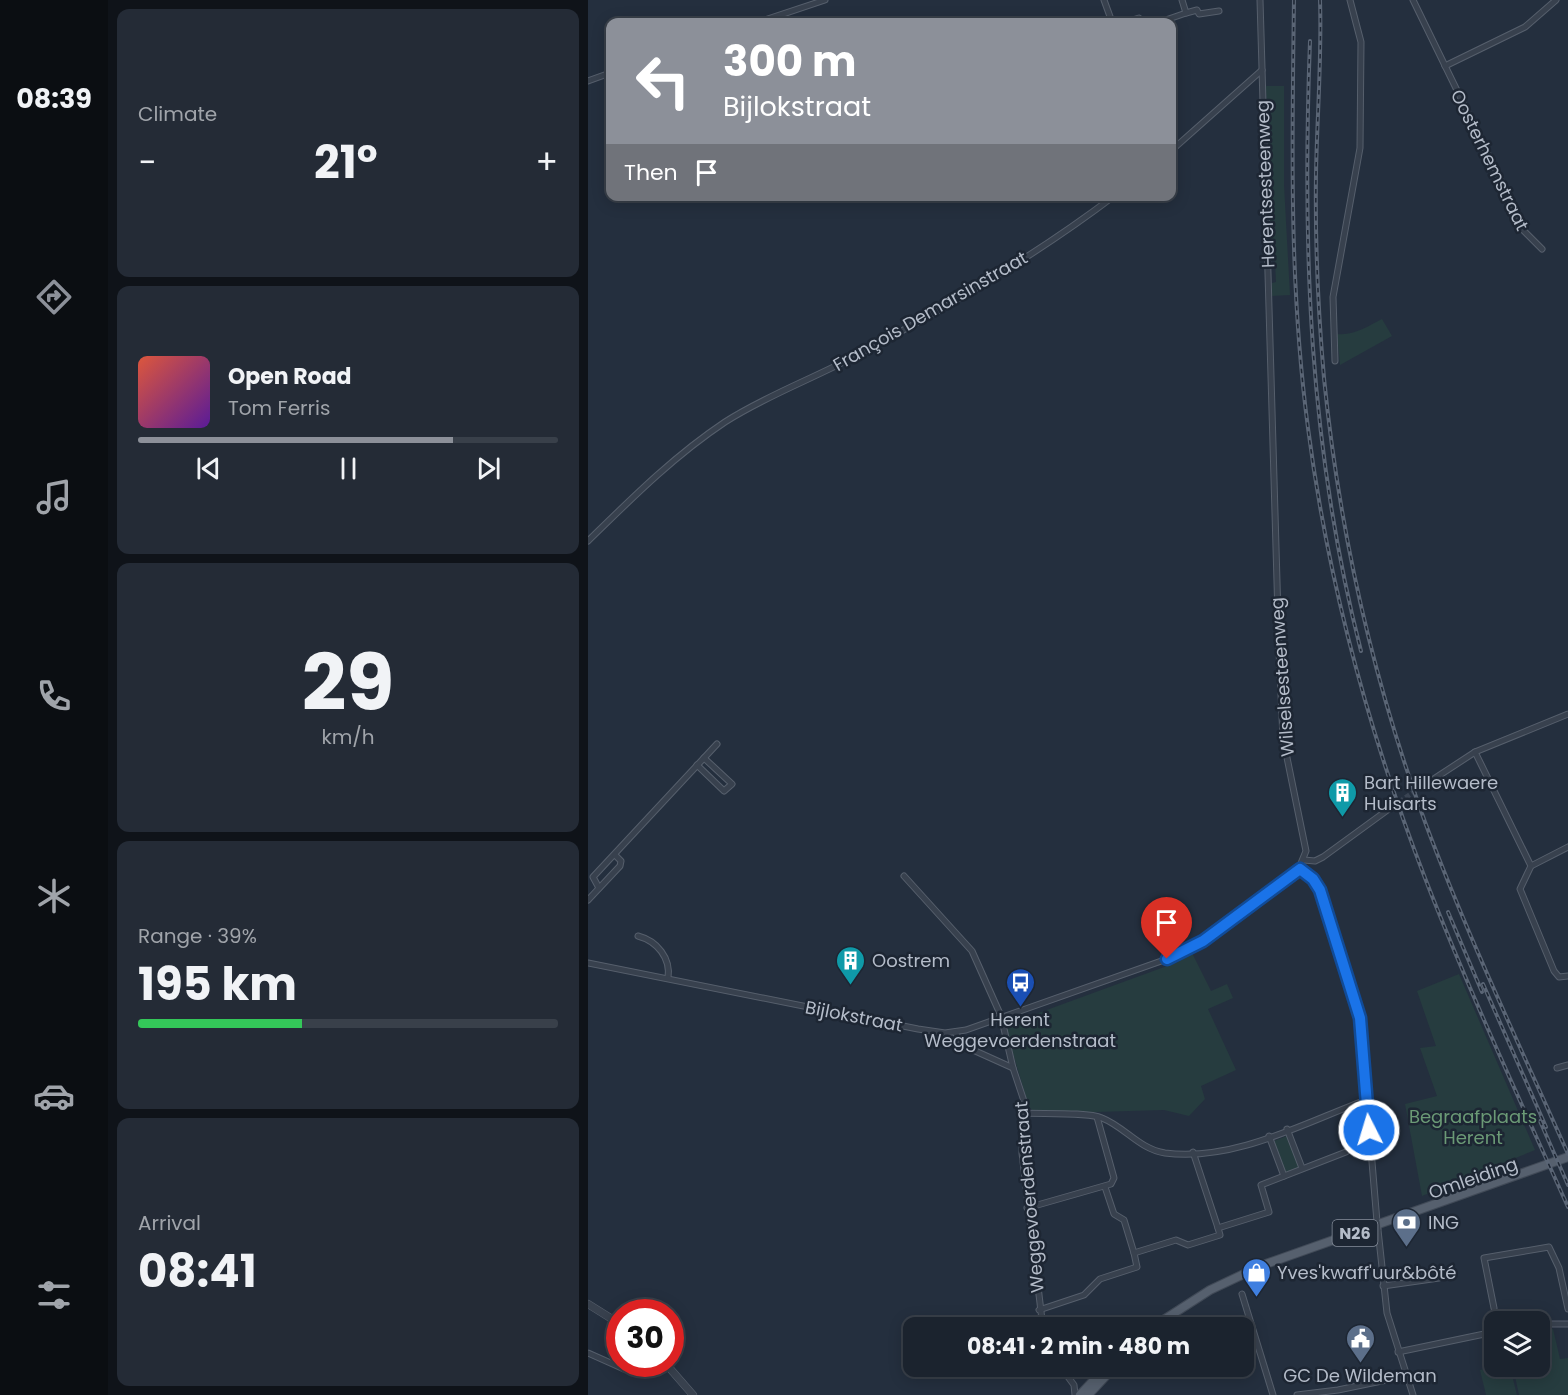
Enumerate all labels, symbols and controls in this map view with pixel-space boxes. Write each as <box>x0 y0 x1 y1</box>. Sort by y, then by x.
text: 300 m <box>723 32 857 91</box>
icon: left <box>624 42 702 120</box>
text: 08:39 <box>16 80 92 117</box>
street label: Oosterhemstraat <box>1445 85 1535 235</box>
text: Bijlokstraat <box>723 88 871 125</box>
text: Climate <box>138 100 217 128</box>
street label: Herentsesteenweg <box>1250 100 1280 268</box>
text: 21° <box>314 131 378 194</box>
text: − <box>138 139 156 186</box>
text: + <box>535 139 558 186</box>
icon: arrive <box>690 156 723 189</box>
text: Then <box>624 157 678 188</box>
street label: François Demarsinstraat <box>828 245 1032 377</box>
icon: directions <box>33 276 75 318</box>
text: Open Road <box>228 361 352 392</box>
text: Tom Ferris <box>228 394 330 422</box>
icon: previous <box>192 452 225 485</box>
icon: pause <box>332 452 365 485</box>
icon: next <box>472 452 505 485</box>
icon: music <box>33 476 75 518</box>
street label: Wilselsesteenweg <box>1264 596 1300 758</box>
text: 29 <box>302 628 394 737</box>
icon: phone <box>33 675 75 717</box>
text: km/h <box>321 723 375 751</box>
place label: Bart Hillewaere Huisarts <box>1364 770 1498 816</box>
building icon: Bart Hillewaere Huisarts <box>1327 776 1359 818</box>
icon: climate <box>33 875 75 917</box>
pin <box>1141 897 1192 959</box>
icon: arrive <box>1150 906 1183 939</box>
text: Range · 39% <box>138 922 257 950</box>
building icon: Oostrem <box>835 944 867 986</box>
place label: Oostrem <box>872 948 950 973</box>
text: 195 km <box>138 953 297 1016</box>
bus stop icon: Herent Weggevoerdenstraat <box>1004 966 1036 1008</box>
street label: Bijlokstraat <box>803 994 905 1038</box>
place label: Herent Weggevoerdenstraat <box>924 1007 1116 1053</box>
icon: car <box>33 1075 75 1117</box>
position arrow <box>1337 1098 1401 1162</box>
street label: Weggevoerdenstraat <box>1008 1100 1050 1294</box>
park label: Begraafplaats Herent <box>1409 1104 1537 1150</box>
street label: Omleiding <box>1425 1151 1521 1205</box>
bank icon: ING <box>1391 1206 1423 1248</box>
text: Arrival <box>138 1209 201 1237</box>
place label: ING <box>1428 1210 1459 1235</box>
road number: N26 <box>1332 1220 1377 1246</box>
text: 08:41 <box>138 1240 257 1303</box>
shop icon: Yves'kwaff'uur&bôté <box>1240 1256 1272 1298</box>
place label: Yves'kwaff'uur&bôté <box>1277 1260 1456 1285</box>
icon: filters <box>33 1274 75 1316</box>
speed limit sign: 30 <box>606 1299 684 1377</box>
map controls <box>1484 1311 1550 1377</box>
button: layers <box>1484 1311 1550 1377</box>
public building icon: GC De Wildeman <box>1344 1322 1376 1364</box>
text: 08:41 · 2 min · 480 m <box>967 1331 1190 1362</box>
place label: GC De Wildeman <box>1283 1363 1437 1388</box>

